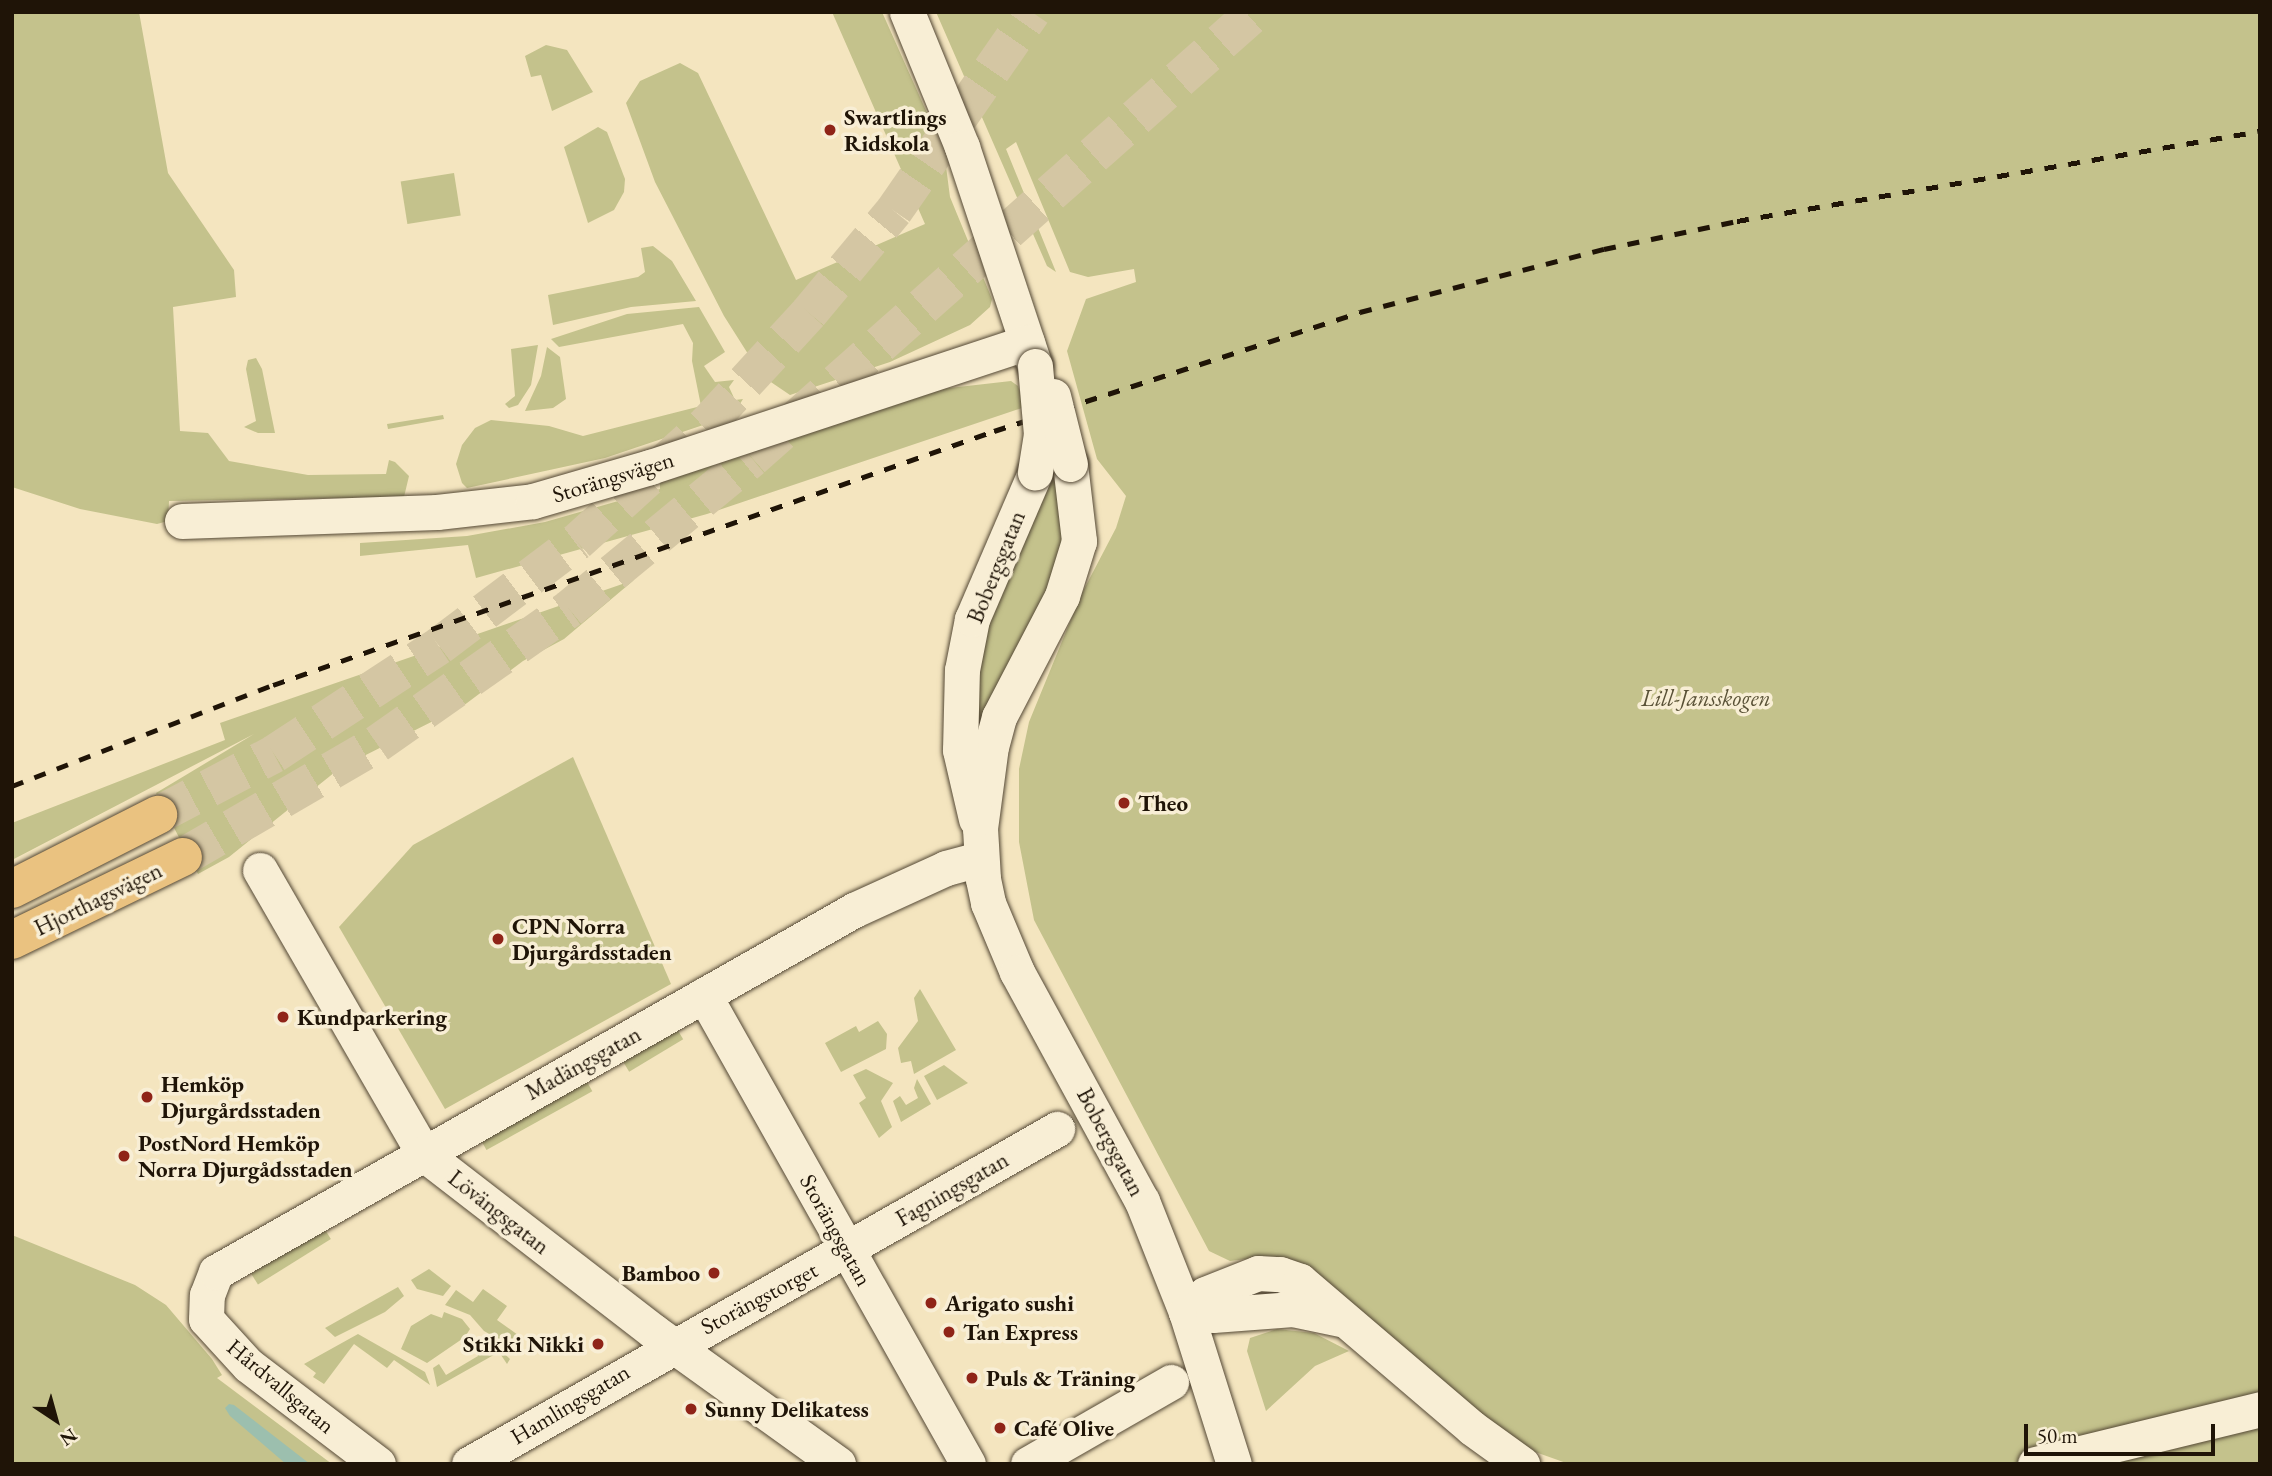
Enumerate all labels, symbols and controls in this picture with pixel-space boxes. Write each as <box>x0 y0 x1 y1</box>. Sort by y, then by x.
place label: Swartlings Ridskola <box>844 103 946 157</box>
marker: Swartlings Ridskola <box>822 122 838 138</box>
street label: Storängsvägen <box>549 445 677 509</box>
street label: Bobergsgatan <box>961 507 1031 627</box>
park label: Lill-Jansskogen <box>1641 684 1771 712</box>
place label: Theo <box>1138 789 1188 817</box>
marker: Theo <box>1116 795 1132 811</box>
street label: Hjorthagsvägen <box>30 856 166 942</box>
place label: CPN Norra Djurgårdsstaden <box>512 912 672 966</box>
marker: CPN Norra Djurgårdsstaden <box>490 931 506 947</box>
place label: Kundparkering <box>297 1003 447 1031</box>
marker: Kundparkering <box>275 1009 291 1025</box>
street label: Madängsgatan <box>521 1020 645 1106</box>
place label: Hemköp Djurgårdsstaden <box>161 1070 321 1124</box>
street label: Bobergsgatan <box>1071 1083 1151 1201</box>
marker: Hemköp Djurgårdsstaden <box>139 1089 155 1105</box>
place label: PostNord Hemköp Norra Djurgådsstaden <box>138 1129 353 1183</box>
street label: Fagningsgatan <box>891 1146 1013 1232</box>
marker: PostNord Hemköp Norra Djurgådsstaden <box>116 1148 132 1164</box>
street label: Lövängsgatan <box>443 1164 555 1260</box>
street label: Storängsgatan <box>794 1169 878 1291</box>
street label: Storängstorget <box>696 1256 822 1340</box>
place label: Bamboo <box>622 1259 700 1287</box>
marker: Bamboo <box>706 1265 722 1281</box>
place label: Arigato sushi <box>945 1289 1074 1317</box>
marker: Arigato sushi <box>923 1295 939 1311</box>
place label: Tan Express <box>963 1318 1078 1346</box>
marker: Tan Express <box>941 1324 957 1340</box>
place label: Stikki Nikki <box>463 1330 584 1358</box>
street label: Hårdvallsgatan <box>221 1333 341 1439</box>
marker: Stikki Nikki <box>590 1336 606 1352</box>
street label: Hamlingsgatan <box>505 1358 635 1450</box>
place label: Puls & Träning <box>986 1364 1135 1392</box>
marker: Puls & Träning <box>964 1370 980 1386</box>
north arrow <box>21 1385 91 1455</box>
place label: Sunny Delikatess <box>705 1395 869 1423</box>
marker: Sunny Delikatess <box>683 1401 699 1417</box>
scale bar <box>2027 1410 2218 1454</box>
place label: Café Olive <box>1014 1414 1114 1442</box>
marker: Café Olive <box>992 1420 1008 1436</box>
text: 50 m <box>2037 1422 2078 1449</box>
text: N <box>55 1423 82 1452</box>

